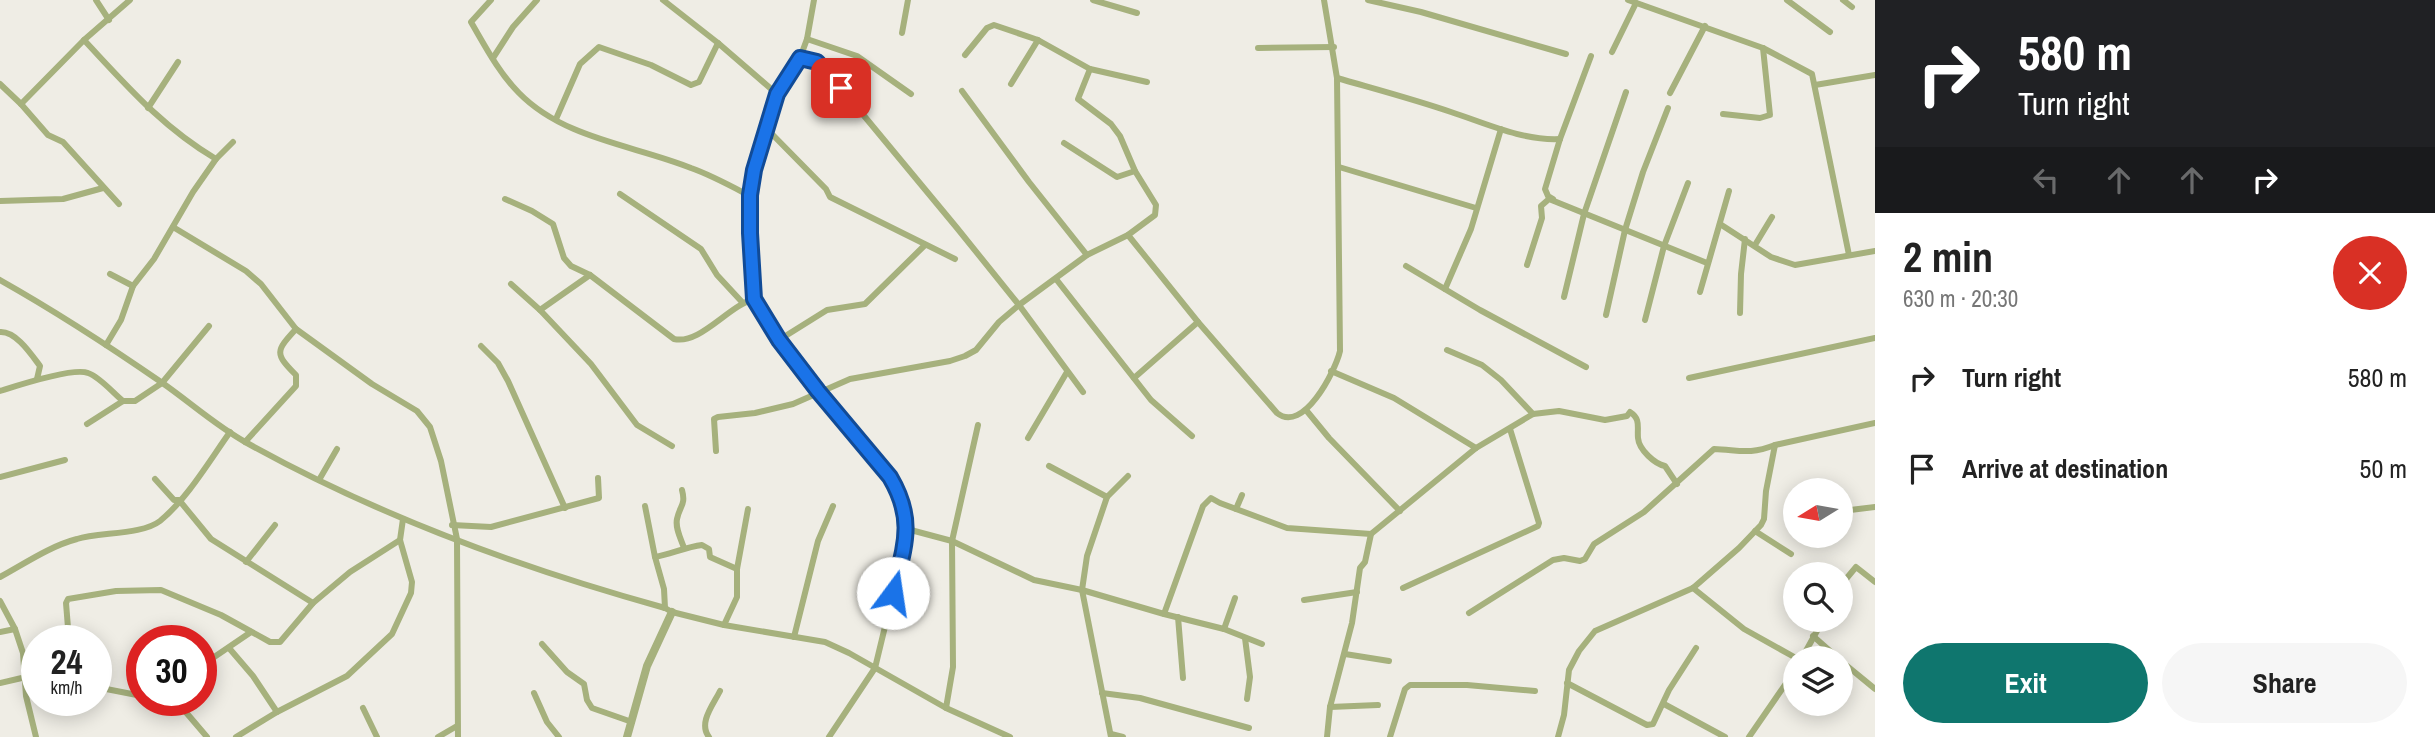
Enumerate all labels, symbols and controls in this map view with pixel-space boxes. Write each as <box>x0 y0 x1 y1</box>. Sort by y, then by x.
text: 580 m <box>2018 19 2132 85</box>
icon: right <box>1903 28 1994 119</box>
pin <box>811 58 871 118</box>
icon: arrive <box>822 69 860 107</box>
text: Turn right <box>2018 82 2130 125</box>
icon: left <box>2027 161 2065 199</box>
icon: ahead <box>2100 161 2138 199</box>
icon: ahead <box>2173 161 2211 199</box>
icon: right <box>2246 161 2284 199</box>
text: 2 min <box>1903 229 1993 285</box>
button: close <box>2333 236 2407 310</box>
text: 630 m · 20:30 <box>1903 283 2018 314</box>
icon: right <box>1903 359 1941 397</box>
text: Turn right <box>1962 360 2061 395</box>
text: 580 m <box>2348 360 2407 395</box>
icon: arrive <box>1903 450 1941 488</box>
text: Arrive at destination <box>1962 451 2168 486</box>
text: 50 m <box>2360 451 2407 486</box>
north arrow <box>1783 478 1853 548</box>
map controls <box>1783 478 1853 716</box>
position arrow <box>856 556 930 630</box>
button: search <box>1783 562 1853 632</box>
speed limit sign: 30 <box>126 625 217 716</box>
text: 24 <box>51 638 82 685</box>
button: Exit <box>1903 643 2148 723</box>
button: Share <box>2162 643 2407 723</box>
button: layers <box>1783 646 1853 716</box>
text: km/h <box>51 675 83 700</box>

